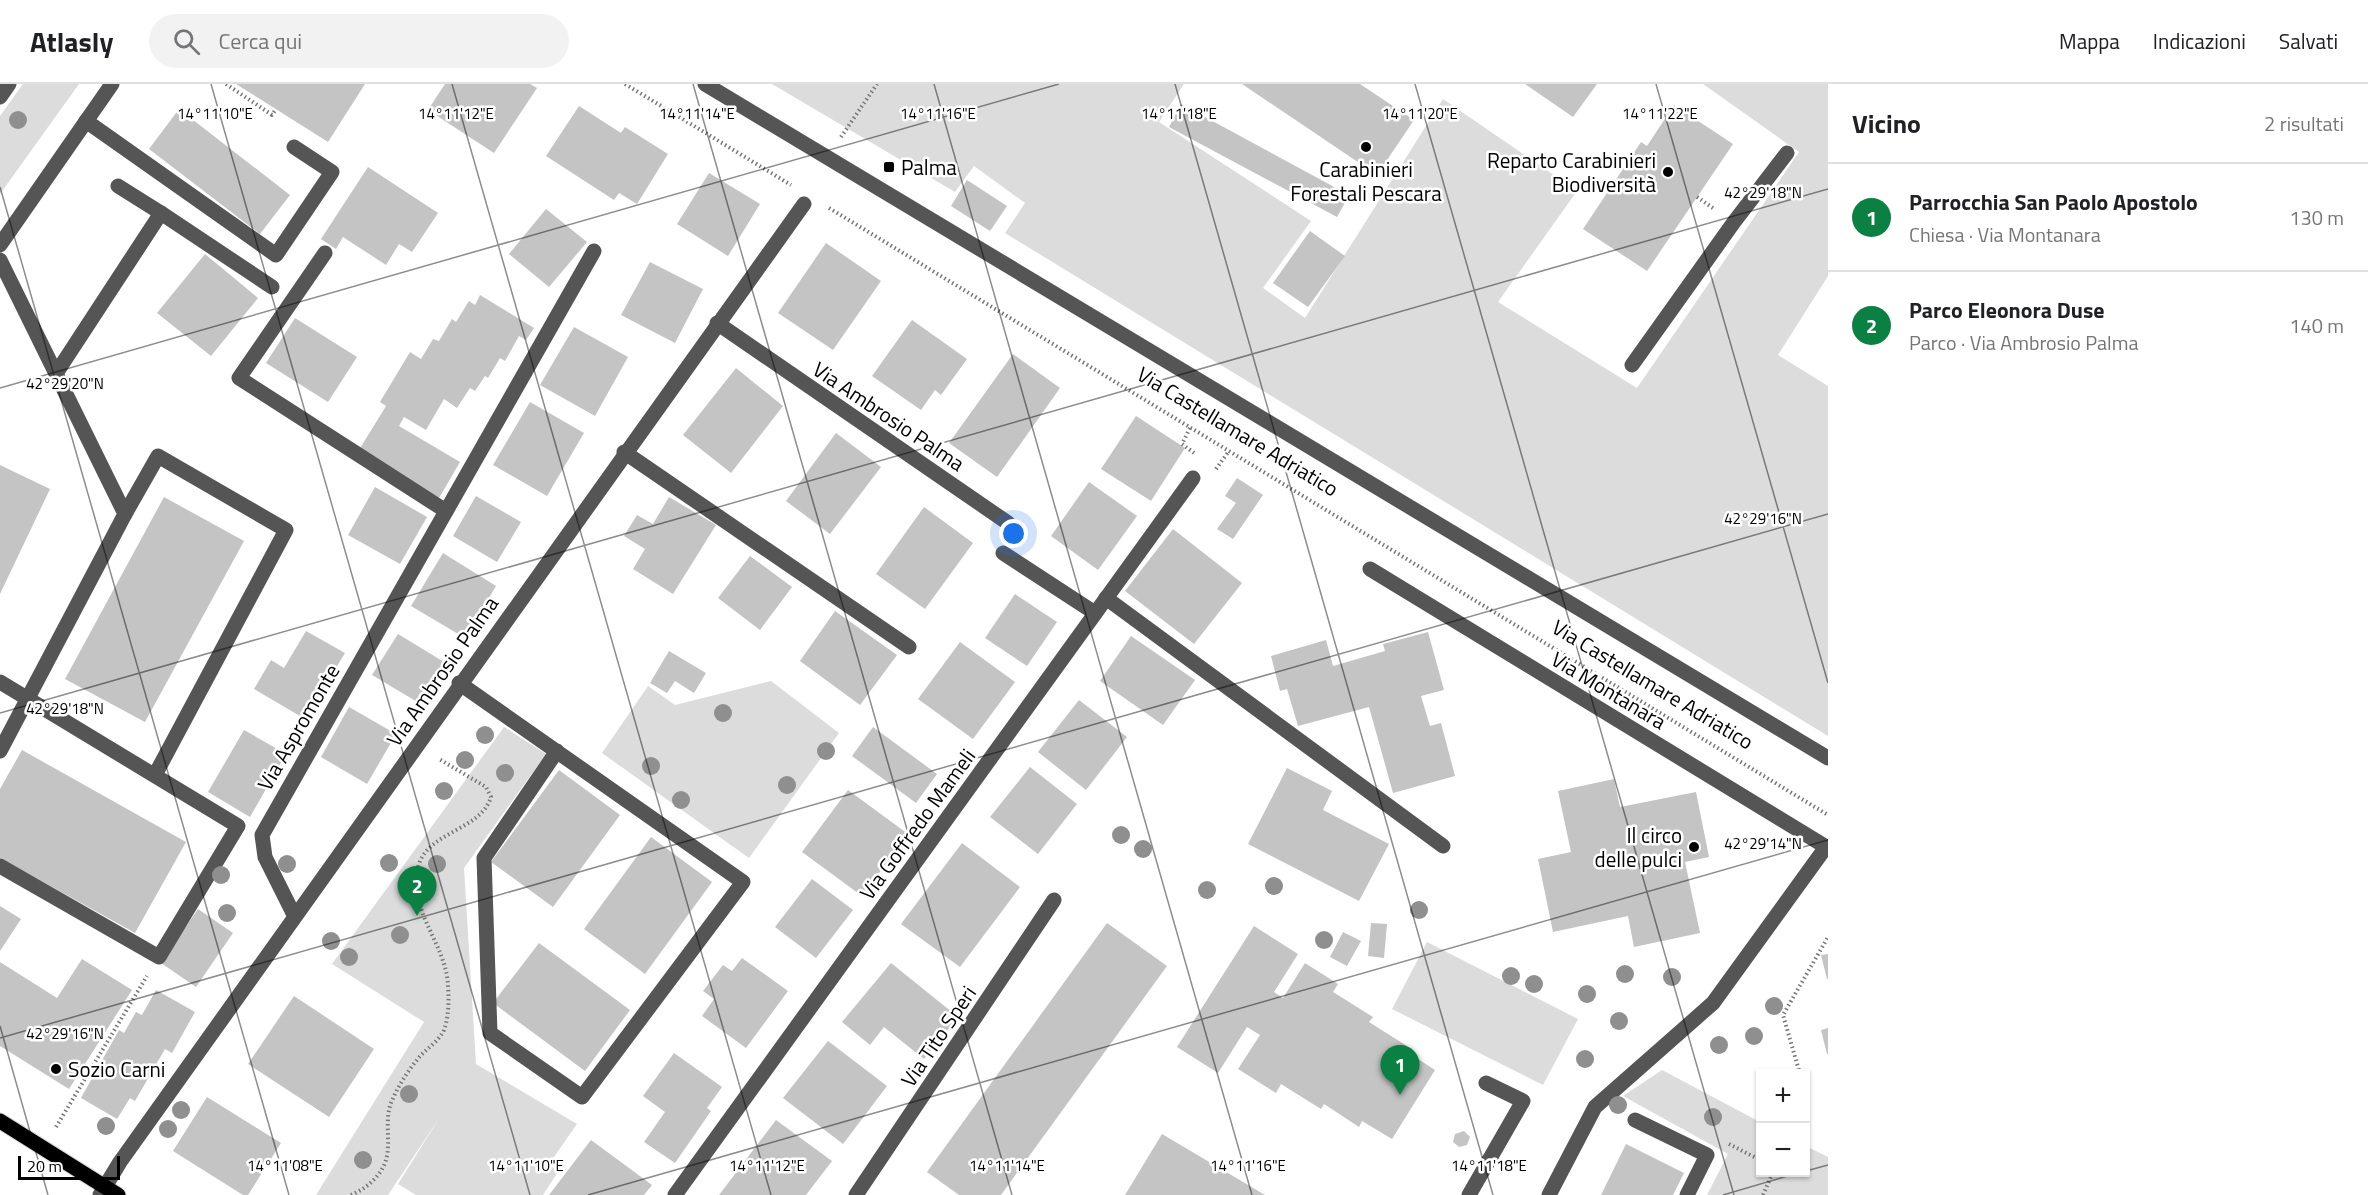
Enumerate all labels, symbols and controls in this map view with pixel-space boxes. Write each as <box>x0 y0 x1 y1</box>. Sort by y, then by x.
search box <box>149 14 569 68</box>
text: Atlasly <box>30 20 113 63</box>
text: Cerca qui <box>218 24 302 58</box>
icon: search <box>170 25 203 58</box>
text: Mappa <box>2059 25 2120 57</box>
text: Indicazioni <box>2153 25 2246 57</box>
text: Salvati <box>2279 25 2338 57</box>
text: 14°11'10"E <box>177 102 253 125</box>
text: 14°11'12"E <box>418 102 494 125</box>
text: 14°11'14"E <box>659 102 735 125</box>
text: 14°11'16"E <box>900 102 976 125</box>
text: 14°11'18"E <box>1141 102 1217 125</box>
text: 14°11'20"E <box>1382 102 1458 125</box>
text: 14°11'22"E <box>1622 102 1698 125</box>
text: Vicino <box>1852 104 1921 143</box>
text: 2 risultati <box>2264 108 2344 139</box>
marker: Carabinieri Forestali Pescara <box>1359 140 1373 154</box>
place label: Reparto Carabinieri Biodiversità <box>1487 144 1656 200</box>
place label: Palma <box>901 151 957 183</box>
place label: Carabinieri Forestali Pescara <box>1290 153 1442 209</box>
marker: Palma <box>882 160 896 174</box>
marker: Reparto Carabinieri Biodiversità <box>1661 165 1675 179</box>
text: 42°29'18"N <box>1724 181 1802 204</box>
text: Parrocchia San Paolo Apostolo <box>1909 185 2198 219</box>
text: 1 <box>1866 202 1877 233</box>
text: 130 m <box>2289 202 2344 233</box>
text: Chiesa · Via Montanara <box>1909 219 2101 250</box>
text: Parco Eleonora Duse <box>1909 293 2105 327</box>
text: 2 <box>1866 310 1877 341</box>
text: 140 m <box>2289 310 2344 341</box>
text: Parco · Via Ambrosio Palma <box>1909 327 2138 358</box>
street label: Via Ambrosio Palma <box>807 353 972 479</box>
street label: Via Castellamare Adriatico <box>1131 358 1345 504</box>
text: 42°29'20"N <box>26 372 104 395</box>
text: 42°29'16"N <box>1724 507 1802 530</box>
your location <box>999 519 1028 548</box>
street label: Via Ambrosio Palma <box>378 589 506 753</box>
street label: Via Castellamare Adriatico <box>1546 611 1760 757</box>
street label: Via Montanara <box>1545 643 1673 737</box>
street label: Via Aspromonte <box>249 658 347 796</box>
text: 42°29'18"N <box>26 697 104 720</box>
street label: Via Goffredo Mameli <box>851 742 983 906</box>
place label: Il circo delle pulci <box>1595 819 1682 875</box>
text: 42°29'14"N <box>1724 832 1802 855</box>
marker: Il circo delle pulci <box>1687 840 1701 854</box>
pin: 2 <box>398 866 436 916</box>
street label: Via Tito Speri <box>892 979 984 1093</box>
text: 42°29'16"N <box>26 1022 104 1045</box>
pin: 1 <box>1380 1046 1420 1095</box>
place label: Sozio Carni <box>68 1053 165 1085</box>
marker: Sozio Carni <box>49 1062 63 1076</box>
map controls <box>1756 1069 1810 1177</box>
button: + <box>1756 1069 1810 1123</box>
button: − <box>1756 1123 1810 1177</box>
scale bar <box>18 1153 120 1180</box>
text: 20 m <box>27 1154 62 1178</box>
text: 14°11'08"E <box>247 1154 323 1177</box>
text: 14°11'10"E <box>488 1154 564 1177</box>
text: 14°11'12"E <box>729 1154 805 1177</box>
text: 14°11'14"E <box>969 1154 1045 1177</box>
text: 14°11'16"E <box>1210 1154 1286 1177</box>
text: 14°11'18"E <box>1451 1154 1527 1177</box>

